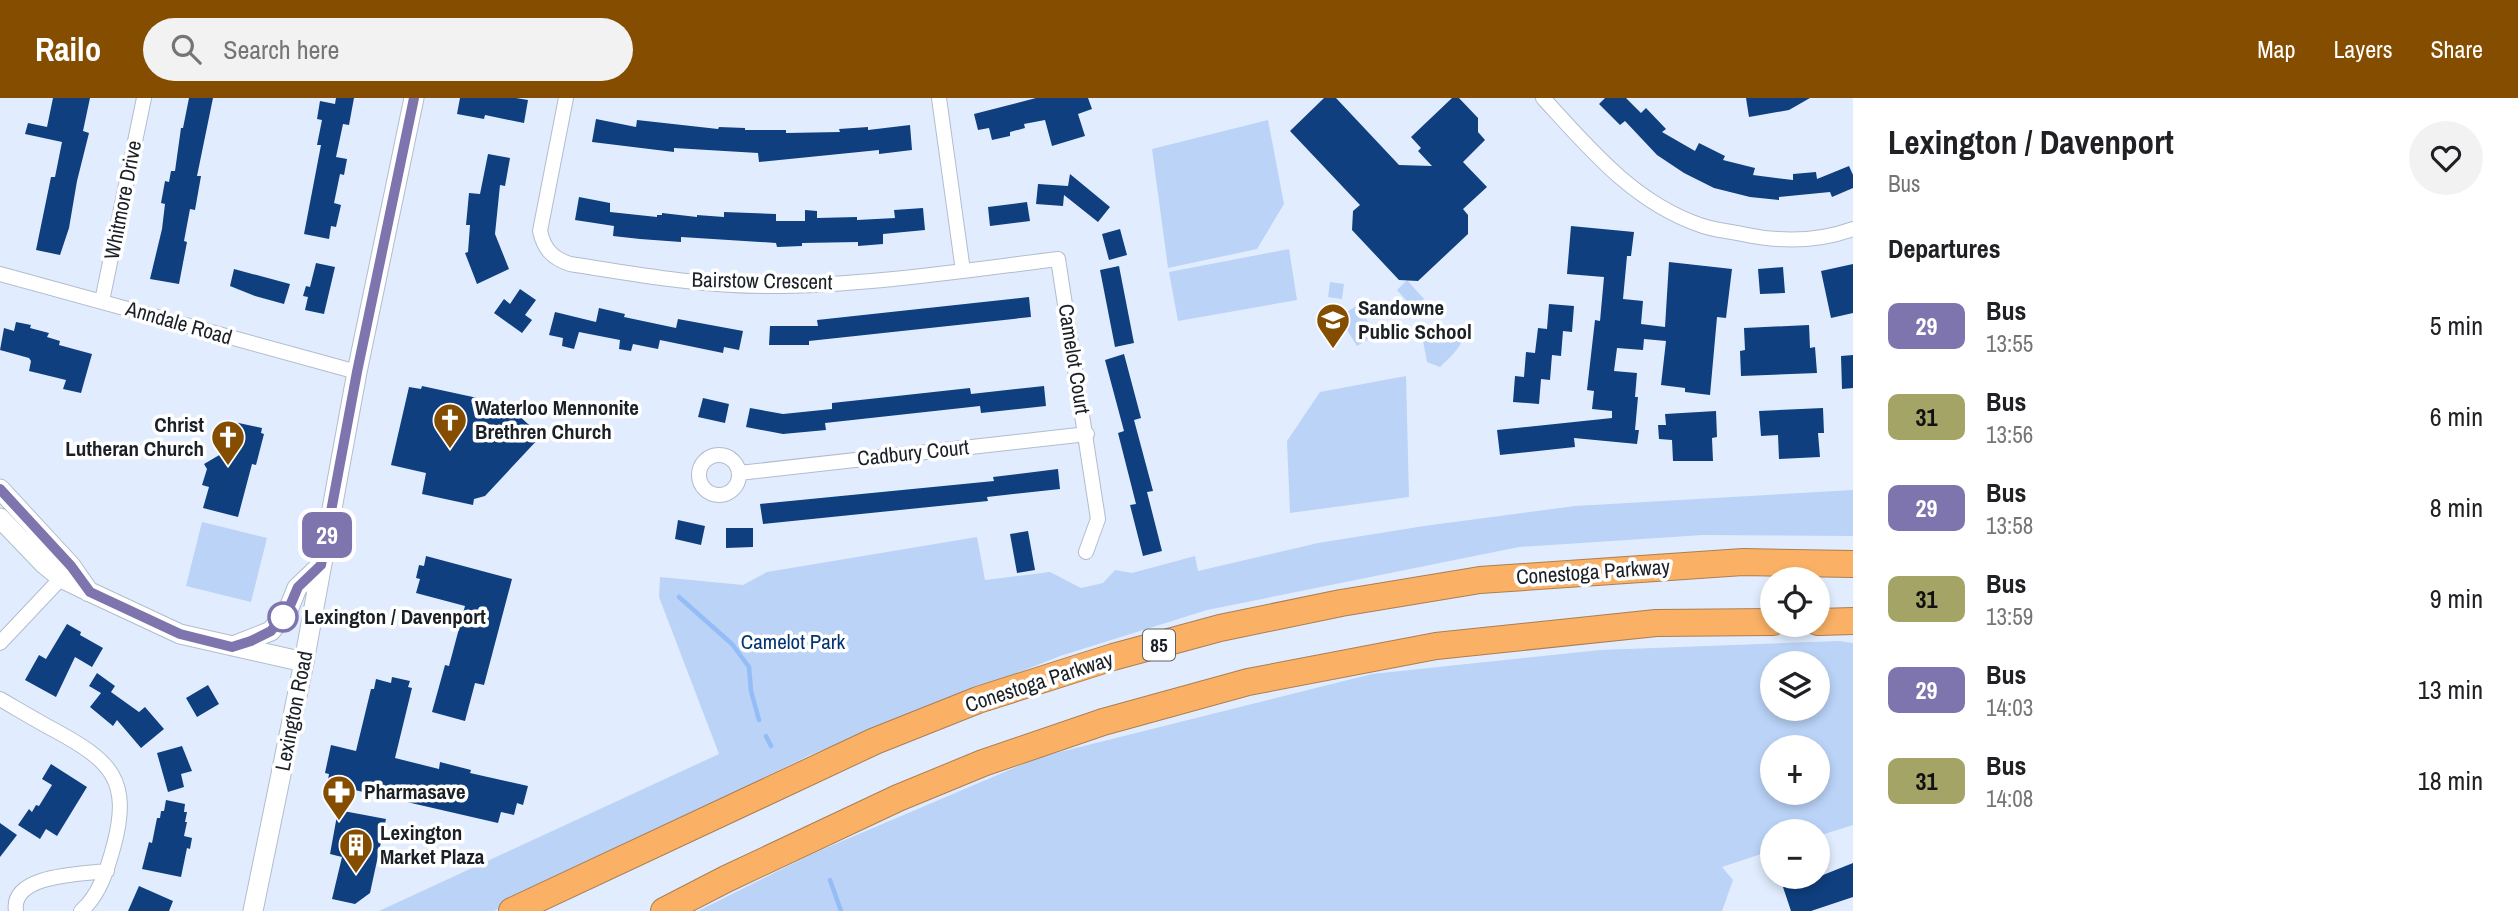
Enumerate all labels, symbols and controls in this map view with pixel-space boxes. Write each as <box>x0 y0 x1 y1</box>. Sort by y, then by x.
search box <box>143 18 633 81</box>
text: Railo <box>35 27 101 71</box>
icon: search <box>167 30 205 68</box>
text: Search here <box>223 32 339 67</box>
text: Map <box>2257 33 2295 65</box>
text: Layers <box>2333 33 2392 65</box>
text: Share <box>2430 33 2483 65</box>
text: Lexington / Davenport <box>1888 120 2174 164</box>
button: heart <box>2409 121 2483 195</box>
street label: Whitmore Drive <box>97 138 148 262</box>
text: Bus <box>1888 168 1921 199</box>
text: Departures <box>1888 231 2001 266</box>
street label: Bairstow Crescent <box>691 265 833 296</box>
street label: Anndale Road <box>122 293 236 351</box>
place label: Sandowne Public School <box>1358 293 1472 346</box>
text: Bus <box>1986 293 2026 328</box>
school or university icon: Sandowne Public School <box>1314 301 1352 350</box>
street label: Camelot Court <box>1051 302 1098 416</box>
text: 5 min <box>2430 308 2483 343</box>
text: 29 <box>1916 310 1937 342</box>
text: 13:55 <box>1986 328 2033 359</box>
text: Bus <box>1986 384 2026 419</box>
place label: Waterloo Mennonite Brethren Church <box>475 393 639 446</box>
text: 6 min <box>2430 399 2483 434</box>
church icon: Waterloo Mennonite Brethren Church <box>431 401 469 450</box>
text: 31 <box>1916 401 1937 433</box>
place label: Christ Lutheran Church <box>65 410 204 463</box>
church icon: Christ Lutheran Church <box>209 418 247 467</box>
text: 13:56 <box>1986 419 2033 450</box>
street label: Cadbury Court <box>856 432 970 473</box>
text: Bus <box>1986 475 2026 510</box>
text: 8 min <box>2430 490 2483 525</box>
text: 29 <box>1916 492 1937 524</box>
text: 13:58 <box>1986 510 2033 541</box>
line badge: 29 <box>296 512 358 558</box>
text: 29 <box>316 519 338 551</box>
street label: Conestoga Parkway <box>1515 552 1671 591</box>
text: Bus <box>1986 566 2026 601</box>
map controls <box>1760 567 1830 889</box>
button: locate <box>1760 567 1830 637</box>
text: 9 min <box>2430 581 2483 616</box>
text: 31 <box>1916 583 1937 615</box>
text: 13:59 <box>1986 601 2033 632</box>
marker: Lexington / Davenport <box>268 602 298 632</box>
place label: Lexington / Davenport <box>304 602 486 631</box>
park label: Camelot Park <box>741 627 846 656</box>
road number: 85 <box>1143 630 1175 660</box>
street label: Conestoga Parkway <box>961 644 1117 719</box>
street label: Lexington Road <box>268 648 319 773</box>
button: layers <box>1760 651 1830 721</box>
text: Bus <box>1986 657 2026 692</box>
text: 13 min <box>2418 672 2483 707</box>
text: 29 <box>1916 674 1937 706</box>
text: 14:03 <box>1986 692 2033 723</box>
button: + <box>1760 735 1830 805</box>
text: Bus <box>1986 748 2026 783</box>
text: 18 min <box>2418 763 2483 798</box>
text: 31 <box>1916 765 1937 797</box>
pharmacy icon: Pharmasave <box>320 773 358 822</box>
place label: Pharmasave <box>364 777 465 806</box>
text: 14:08 <box>1986 783 2033 814</box>
place label: Lexington Market Plaza <box>380 818 485 871</box>
button: − <box>1760 819 1830 889</box>
building icon: Lexington Market Plaza <box>337 826 375 875</box>

